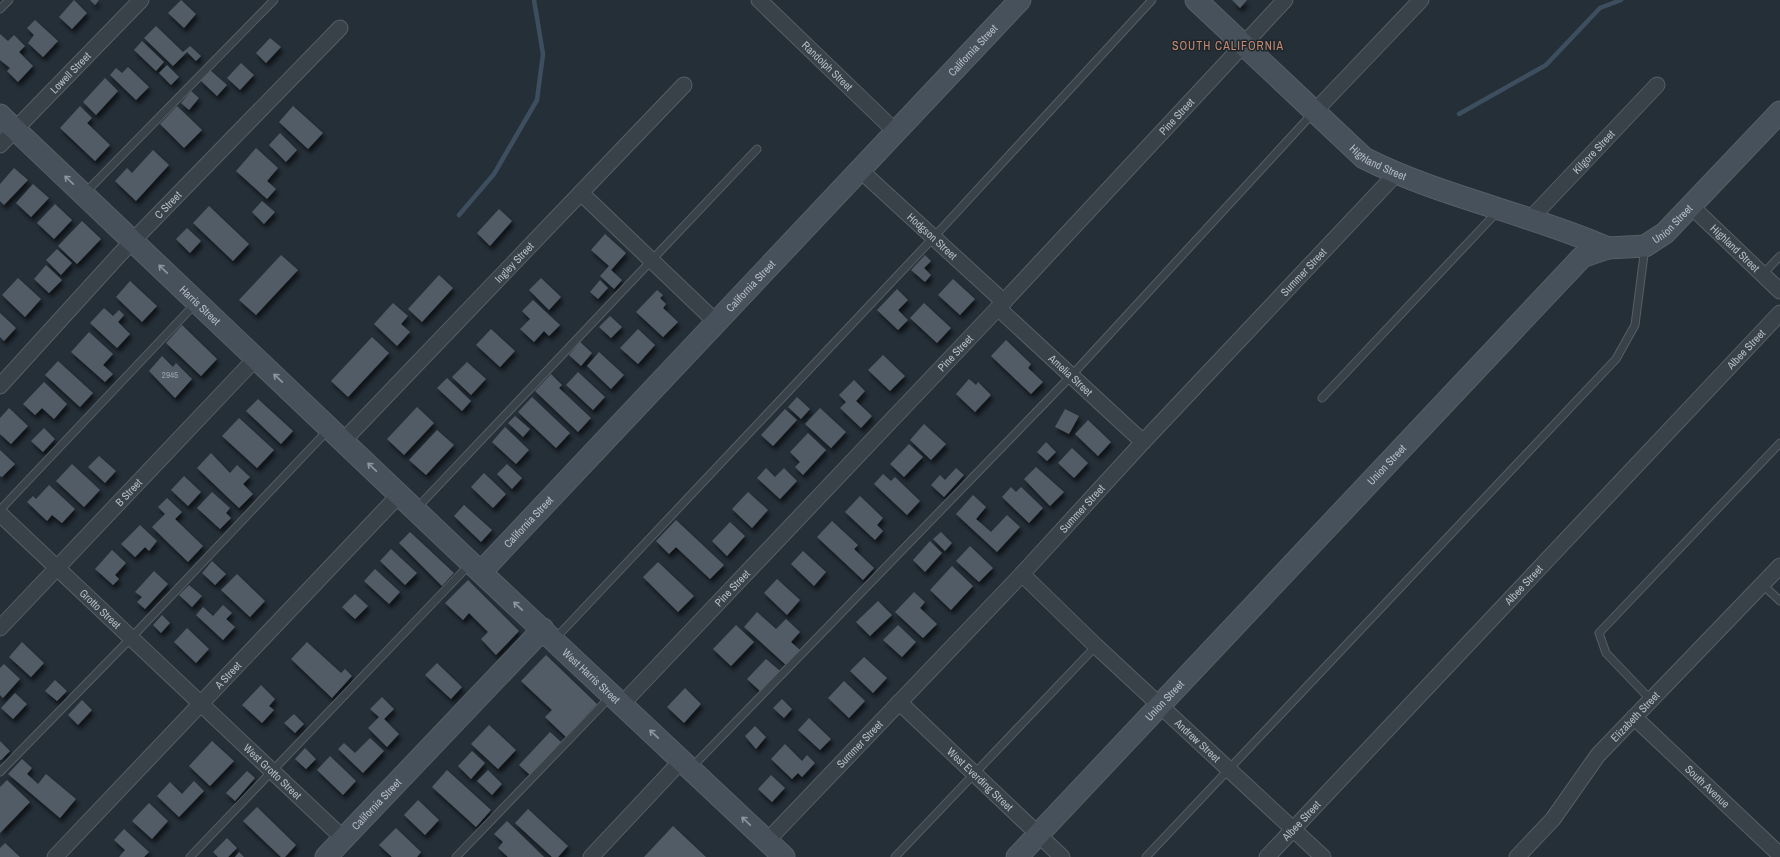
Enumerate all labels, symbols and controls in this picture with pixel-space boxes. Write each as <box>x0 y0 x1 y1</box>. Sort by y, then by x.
street label: California Street <box>945 21 1001 79</box>
street label: Randolph Street <box>799 38 856 94</box>
district label: SOUTH CALIFORNIA <box>1172 38 1284 54</box>
street label: Lowell Street <box>47 49 94 96</box>
street label: Pine Street <box>1156 95 1197 138</box>
street label: Kilgore Street <box>1569 127 1618 177</box>
street label: Highland Street <box>1347 141 1409 183</box>
one-way arrow <box>64 176 74 185</box>
street label: C Street <box>151 188 185 222</box>
street label: Union Street <box>1649 201 1696 246</box>
street label: Hodgson Street <box>904 210 960 263</box>
street label: Highland Street <box>1708 221 1763 275</box>
street label: Ingley Street <box>492 239 537 286</box>
street label: Summer Street <box>1277 245 1330 299</box>
street label: California Street <box>723 257 779 315</box>
one-way arrow <box>158 264 168 274</box>
street label: Harris Street <box>177 282 224 328</box>
street label: Albee Street <box>1723 326 1768 373</box>
street label: Pine Street <box>935 331 976 374</box>
street label: Amelia Street <box>1045 351 1096 399</box>
house number: 2945 <box>162 369 178 381</box>
one-way arrow <box>273 373 283 382</box>
street label: Union Street <box>1364 441 1409 488</box>
one-way arrow <box>367 462 377 472</box>
street label: B Street <box>112 475 145 509</box>
street label: Summer Street <box>1056 481 1108 536</box>
street label: California Street <box>501 493 556 551</box>
street label: Albee Street <box>1501 562 1546 609</box>
street label: Pine Street <box>712 566 753 609</box>
street label: Grotto Street <box>77 586 124 632</box>
one-way arrow <box>513 602 523 611</box>
street label: West Harris Street <box>559 645 623 707</box>
street label: A Street <box>211 658 244 692</box>
street label: Union Street <box>1142 677 1187 724</box>
street label: Elizabeth Street <box>1608 688 1663 745</box>
street label: Andrew Street <box>1171 715 1224 765</box>
street label: Summer Street <box>833 717 886 771</box>
one-way arrow <box>649 729 659 738</box>
street label: West Grotto Street <box>241 741 305 803</box>
street label: West Everding Street <box>944 745 1016 814</box>
street label: South Avenue <box>1682 762 1733 811</box>
street label: California Street <box>349 775 404 833</box>
street label: Albee Street <box>1278 797 1324 844</box>
one-way arrow <box>741 816 751 825</box>

